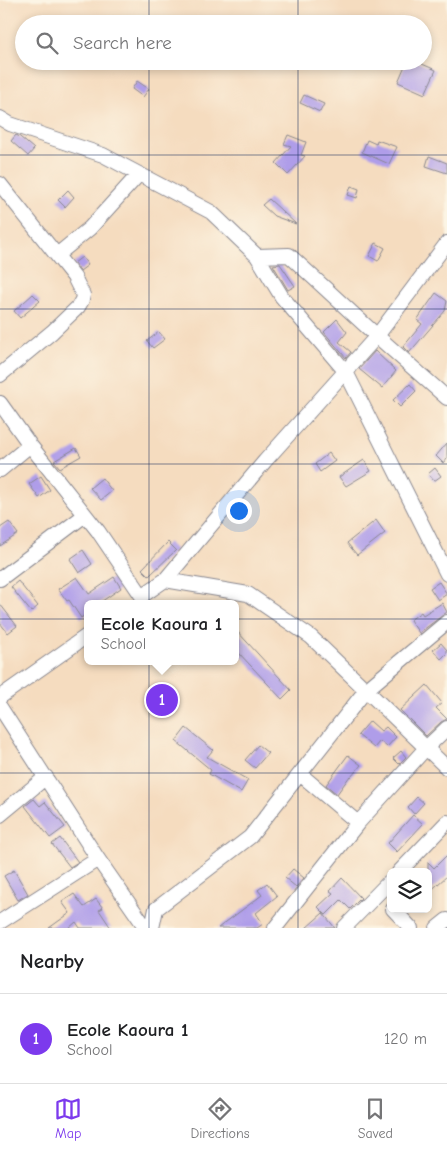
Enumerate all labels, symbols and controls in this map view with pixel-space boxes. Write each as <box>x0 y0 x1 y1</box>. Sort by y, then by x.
search box <box>15 15 432 70</box>
icon: search <box>33 29 61 57</box>
text: Search here <box>73 32 172 54</box>
your location <box>226 498 252 524</box>
popup <box>84 600 239 665</box>
text: Ecole Kaoura 1 <box>101 613 222 635</box>
text: School <box>101 635 146 653</box>
pin: 1 <box>146 681 178 719</box>
map controls <box>387 868 432 913</box>
button: layers <box>387 868 432 913</box>
text: Nearby <box>20 949 84 973</box>
text: Ecole Kaoura 1 <box>67 1019 189 1041</box>
text: 1 <box>33 1030 39 1048</box>
text: 120 m <box>384 1030 427 1048</box>
text: School <box>67 1041 113 1059</box>
tab: Map <box>54 1095 82 1142</box>
tab: Directions <box>190 1095 250 1142</box>
tab: Saved <box>358 1095 393 1142</box>

